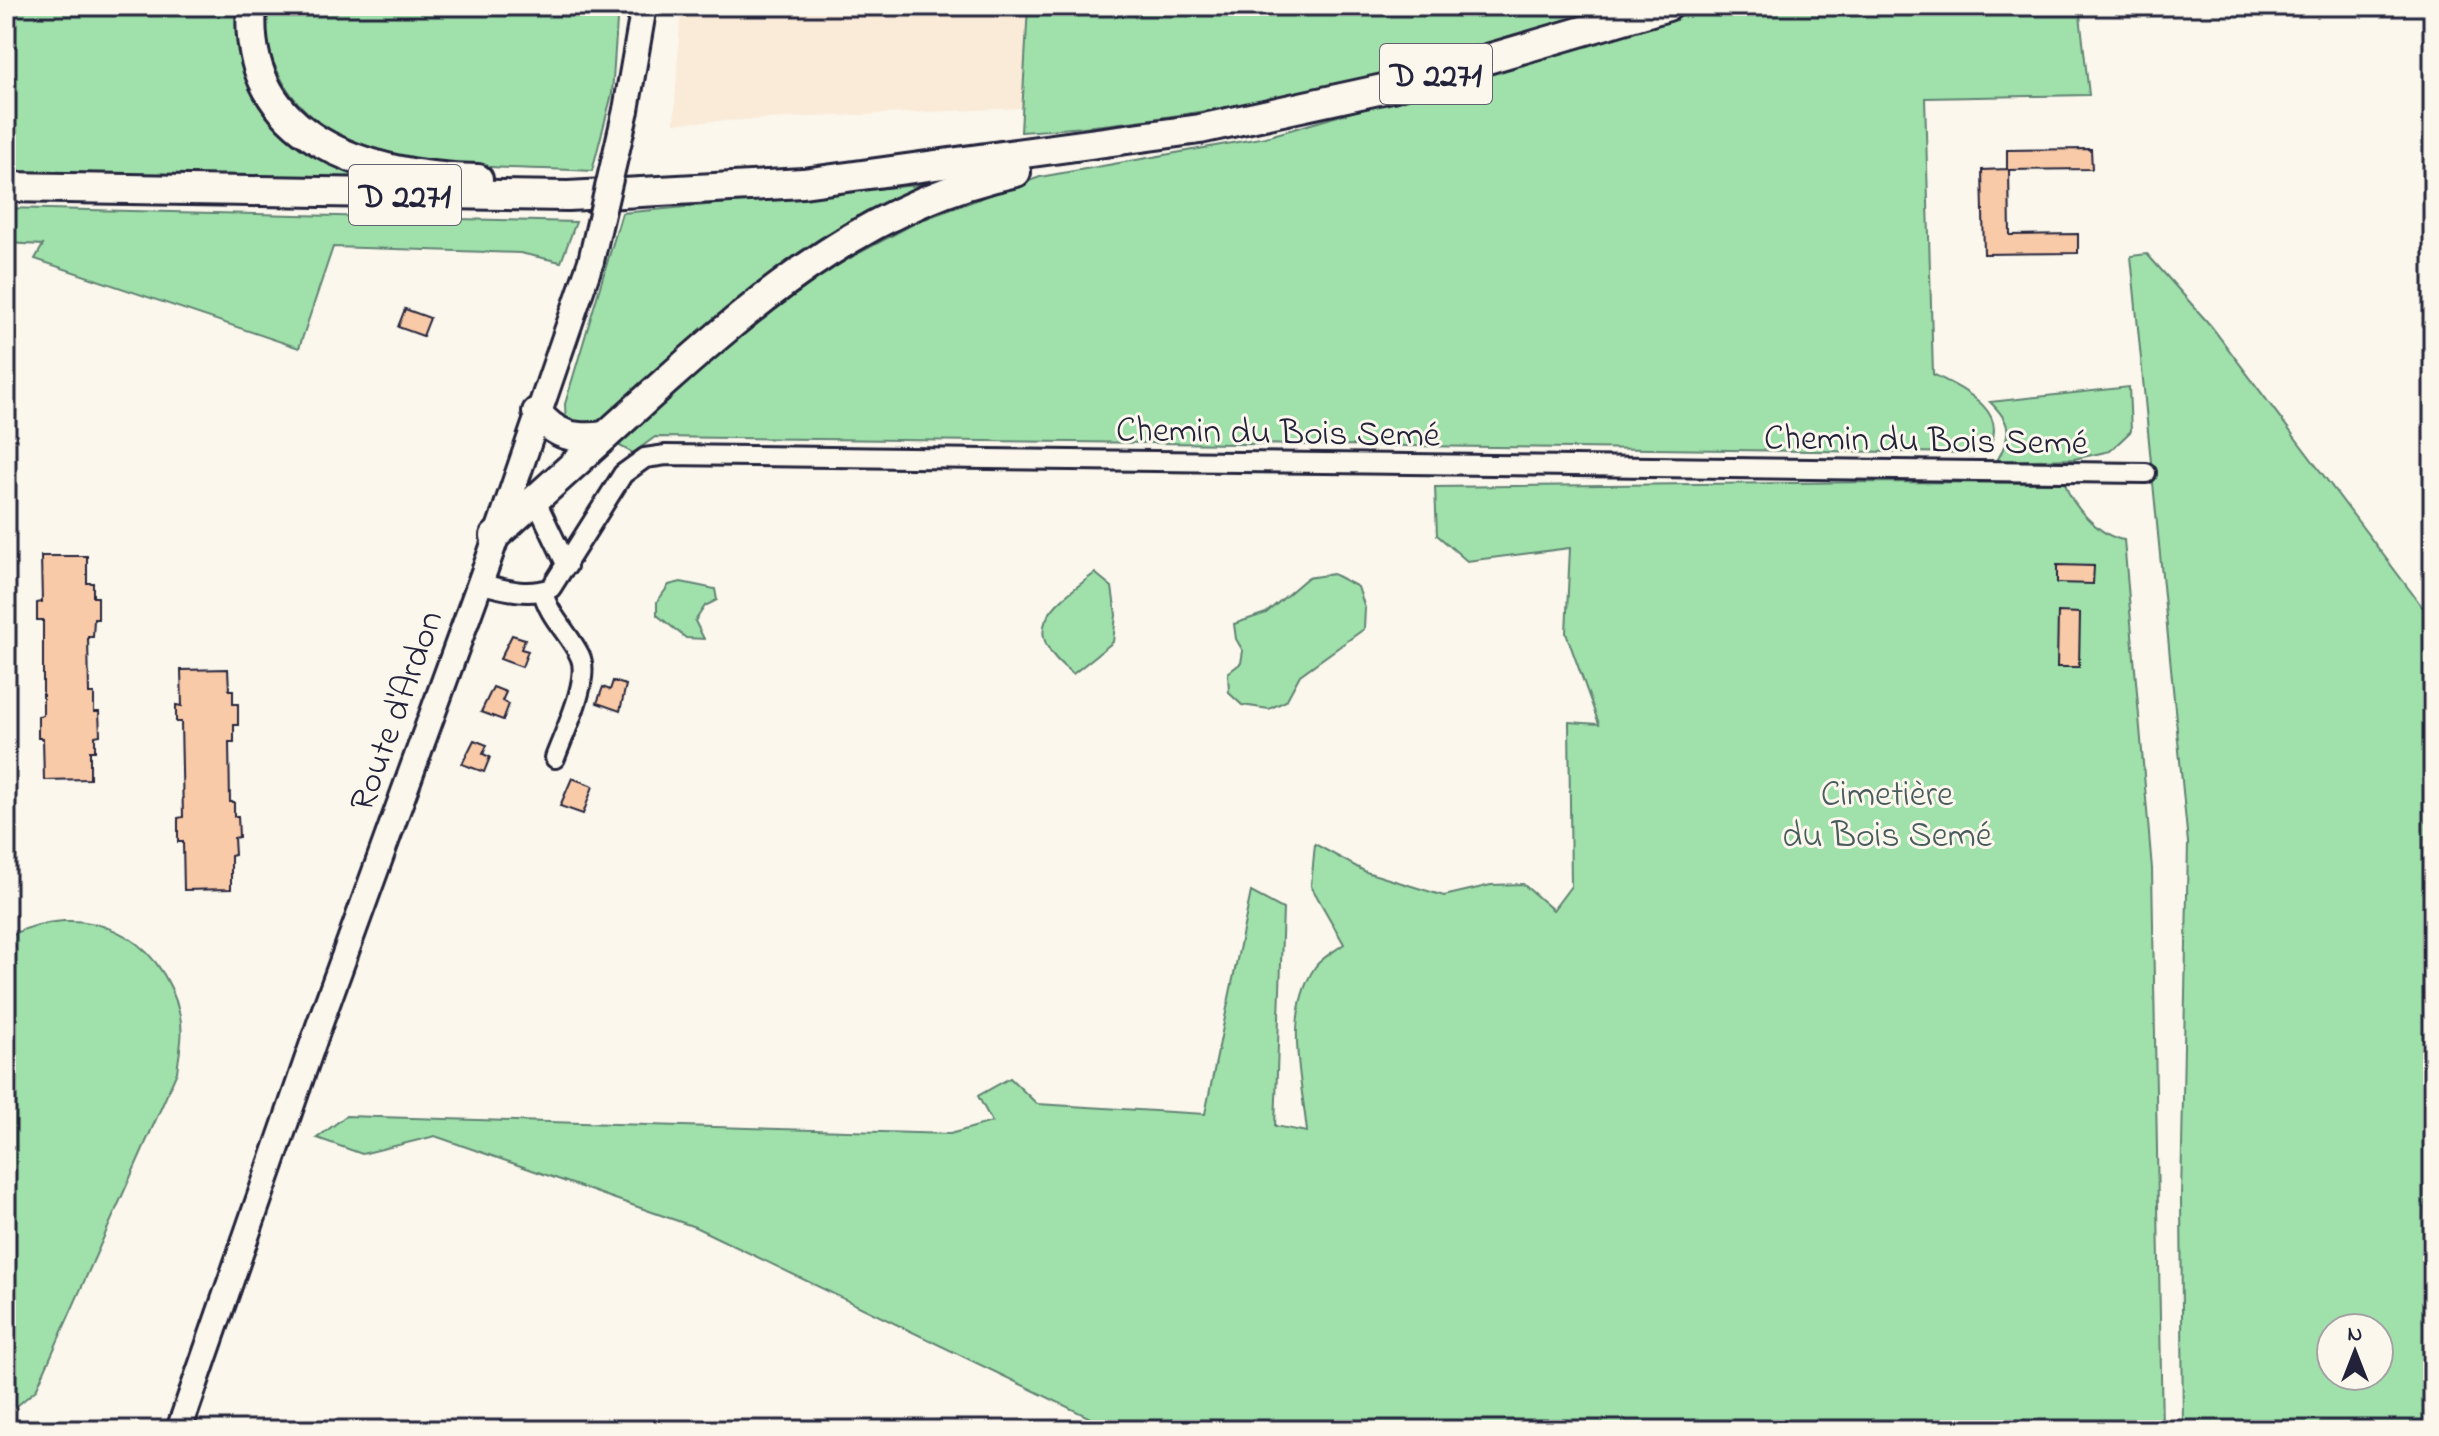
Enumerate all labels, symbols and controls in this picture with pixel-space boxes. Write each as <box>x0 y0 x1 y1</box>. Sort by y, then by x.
road number: D 2271 <box>1380 44 1492 104</box>
road number: D 2271 <box>349 165 461 225</box>
street label: Chemin du Bois Semé <box>1116 405 1441 464</box>
street label: Chemin du Bois Semé <box>1764 413 2089 472</box>
street label: Route d'Ardon <box>337 604 459 819</box>
park label: Cimetière du Bois Semé <box>1782 770 1993 864</box>
north arrow <box>2315 1312 2395 1392</box>
text: N <box>2348 1319 2362 1351</box>

